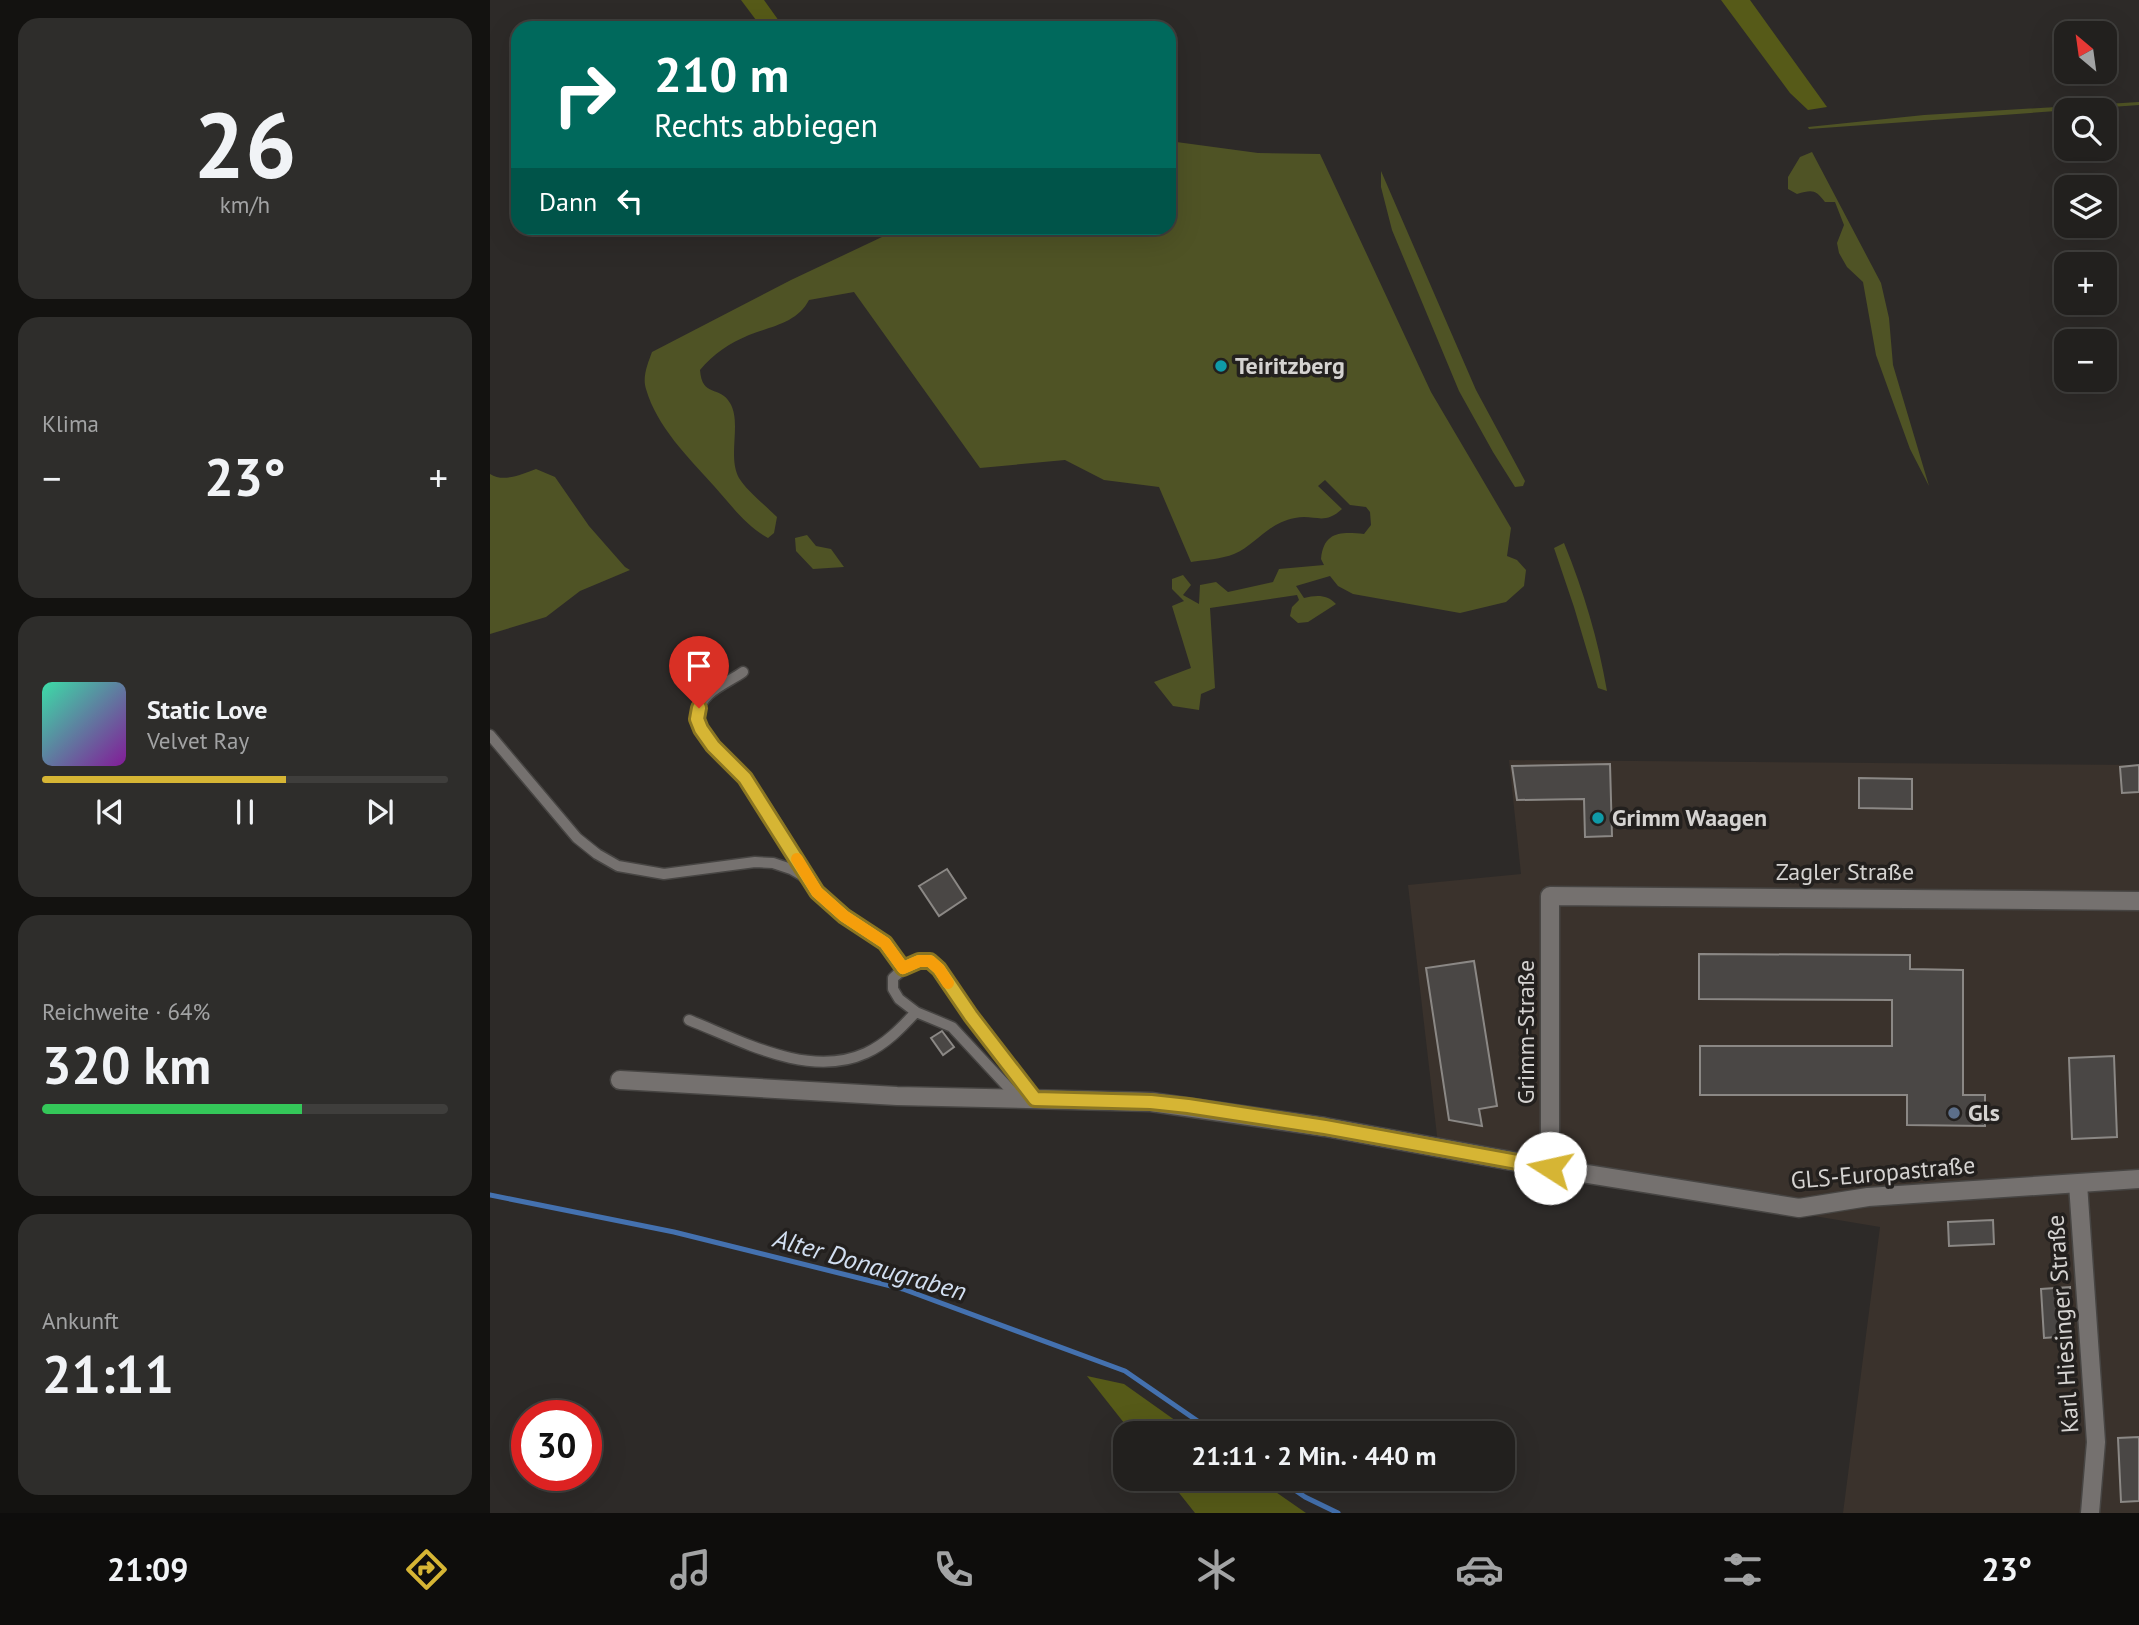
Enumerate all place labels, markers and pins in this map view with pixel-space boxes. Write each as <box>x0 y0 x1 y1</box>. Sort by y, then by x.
place label: Teiritzberg <box>1235 350 1345 381</box>
marker: Teiritzberg <box>1213 358 1229 374</box>
pin <box>669 636 729 708</box>
place label: Grimm Waagen <box>1612 802 1767 833</box>
marker: Grimm Waagen <box>1590 810 1606 826</box>
place label: Gls <box>1968 1097 2000 1128</box>
marker: Gls <box>1946 1105 1962 1121</box>

